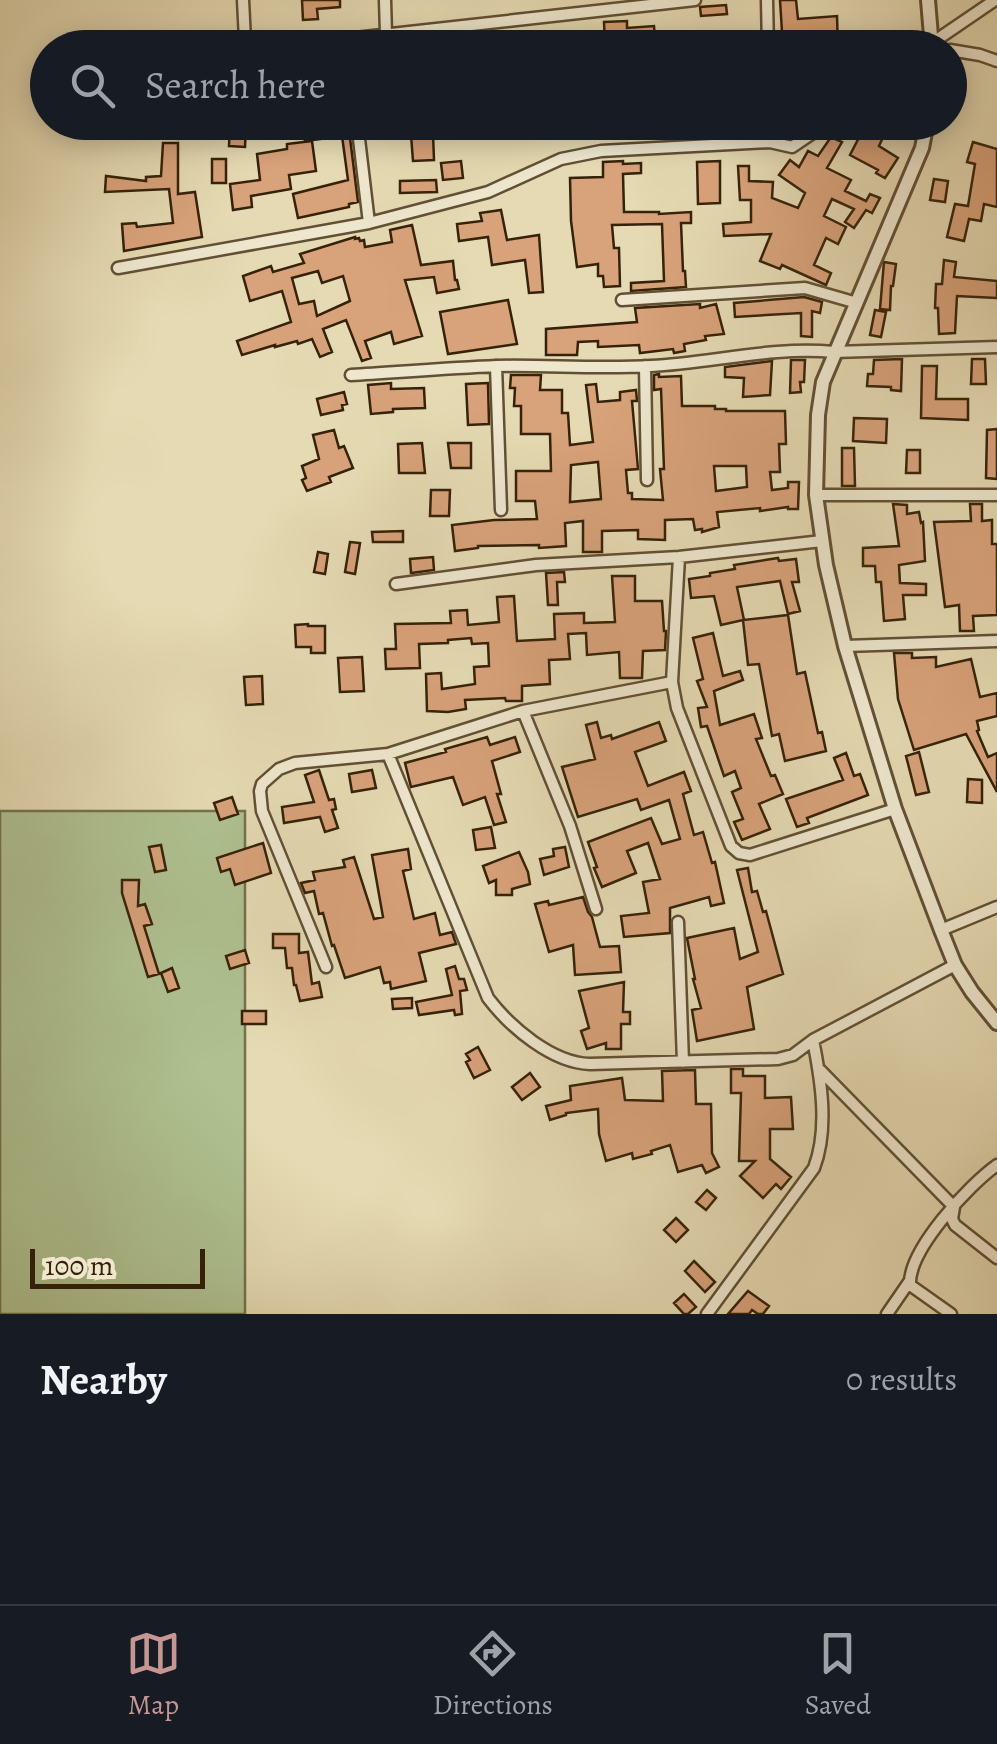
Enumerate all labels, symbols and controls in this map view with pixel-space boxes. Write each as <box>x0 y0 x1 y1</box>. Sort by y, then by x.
search box <box>30 30 967 140</box>
icon: search <box>65 58 120 113</box>
text: Search here <box>145 59 326 111</box>
scale bar <box>30 1244 205 1288</box>
text: 100 m <box>45 1247 113 1285</box>
text: Nearby <box>40 1351 167 1408</box>
text: 0 results <box>846 1357 957 1401</box>
tab: Map <box>126 1626 181 1724</box>
tab: Directions <box>433 1626 553 1724</box>
tab: Saved <box>805 1626 871 1724</box>

